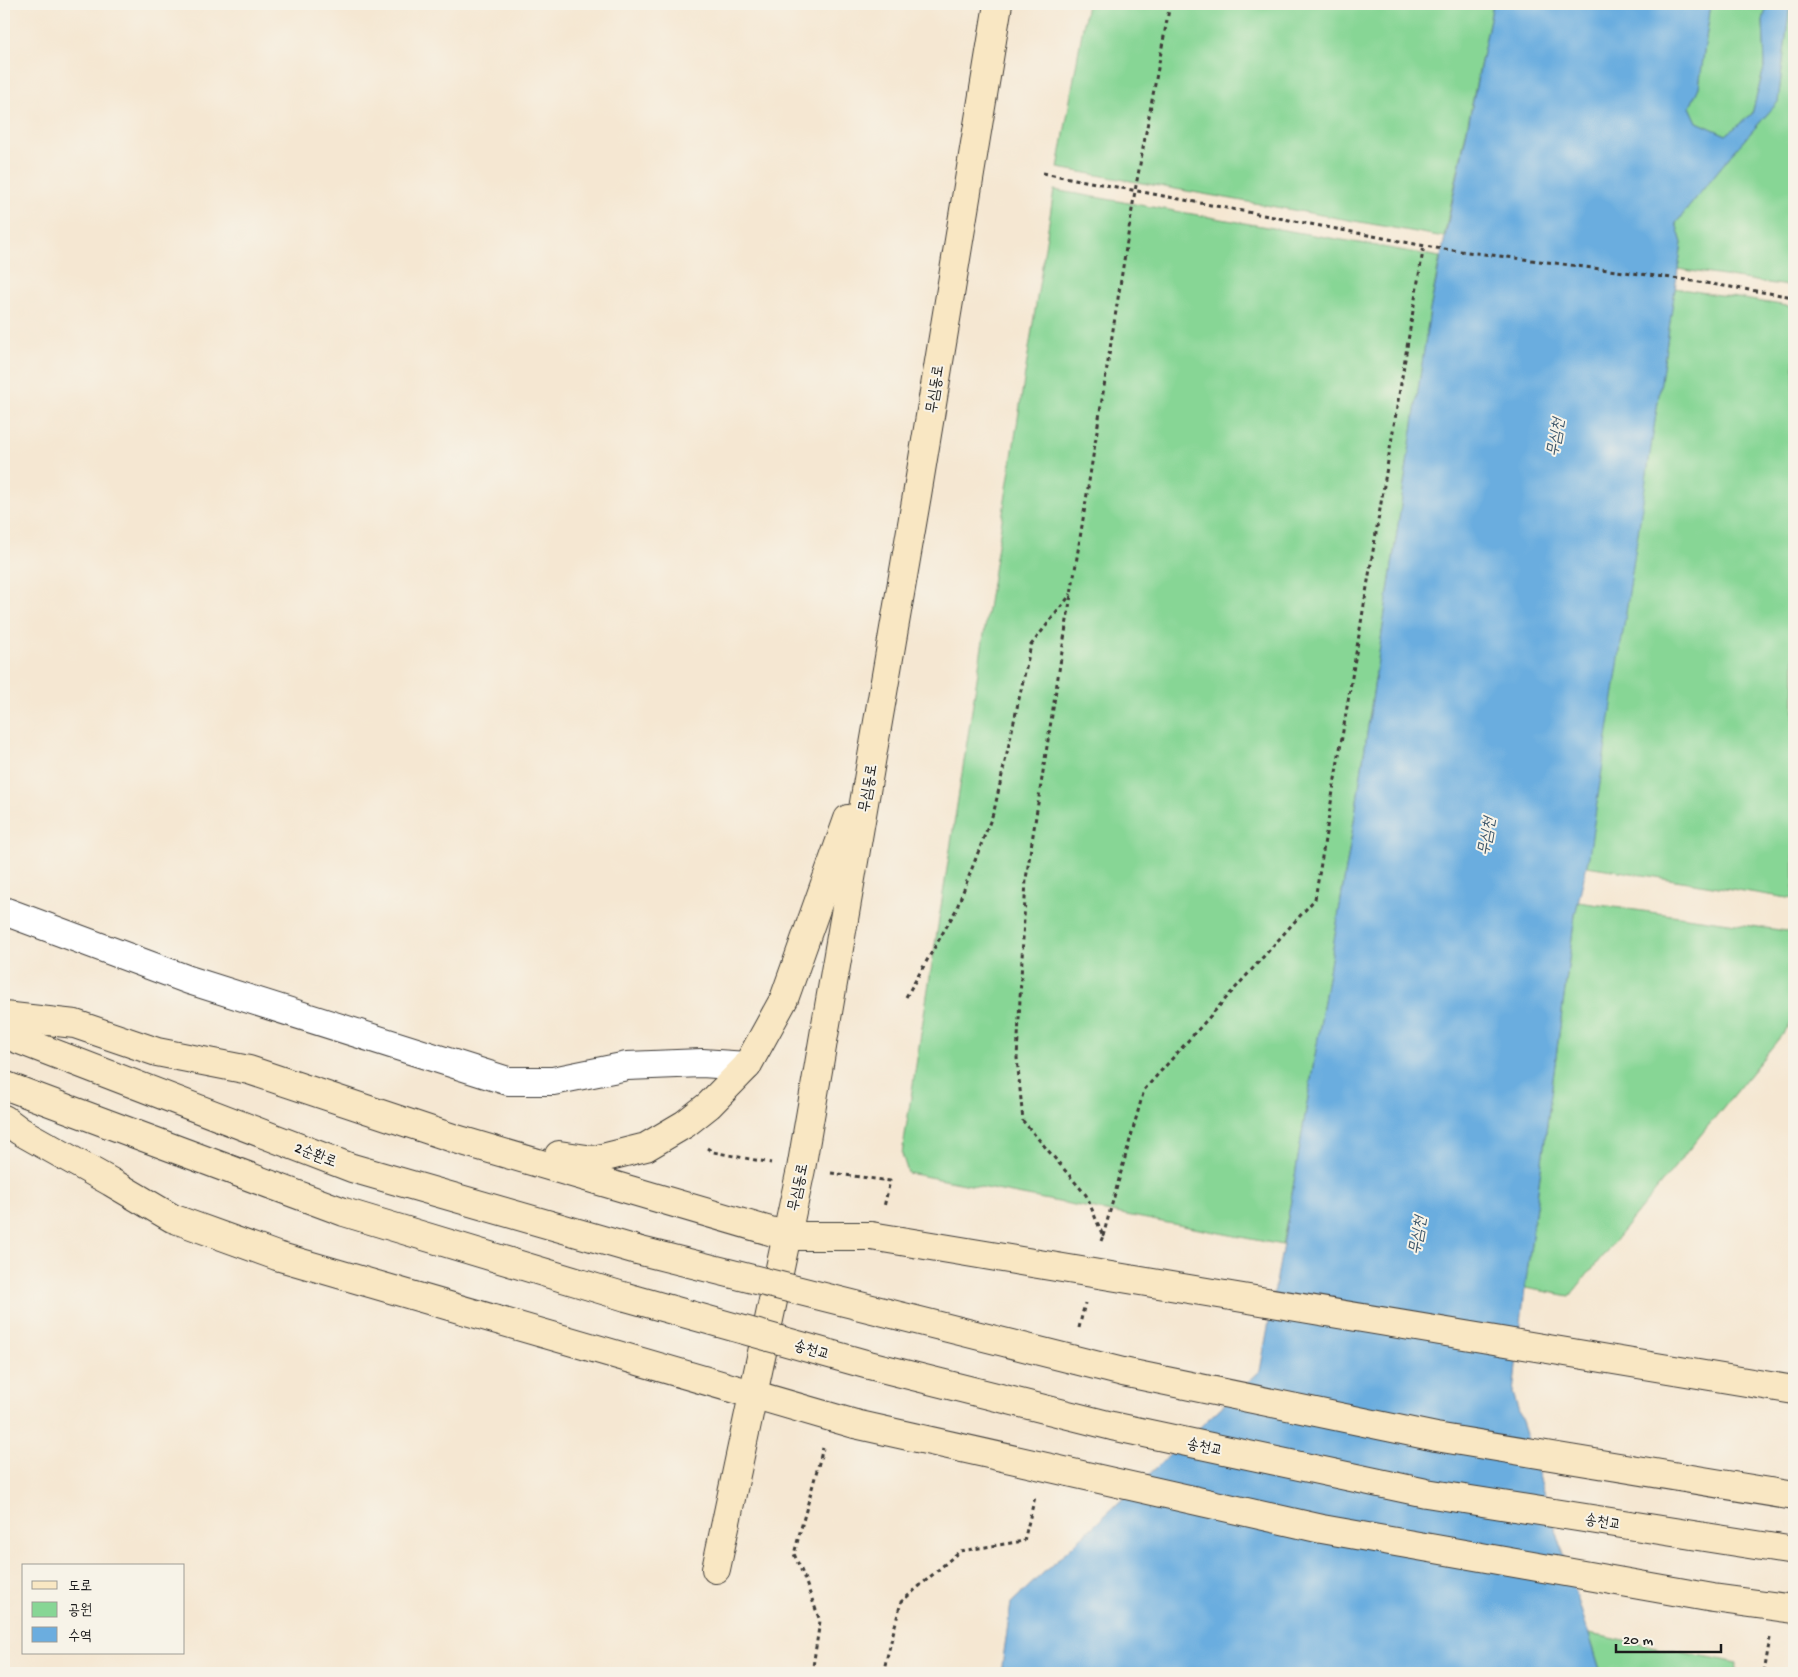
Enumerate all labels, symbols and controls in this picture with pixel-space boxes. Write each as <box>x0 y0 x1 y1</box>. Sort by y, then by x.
street label: 무심동로 <box>923 364 949 415</box>
water label: 무심천 <box>1545 415 1571 458</box>
street label: 무심동로 <box>856 763 882 814</box>
water label: 무심천 <box>1476 814 1502 857</box>
street label: 2순환로 <box>292 1140 339 1172</box>
street label: 무심동로 <box>785 1162 813 1213</box>
water label: 무심천 <box>1407 1213 1433 1256</box>
street label: 송천교 <box>792 1337 831 1365</box>
street label: 송천교 <box>1185 1435 1224 1461</box>
street label: 송천교 <box>1583 1511 1622 1535</box>
legend <box>22 1564 185 1654</box>
text: 도로 <box>68 1578 92 1596</box>
text: 공원 <box>68 1602 92 1620</box>
scale bar <box>1616 1622 1720 1654</box>
text: 수역 <box>68 1628 92 1646</box>
text: 20 m <box>1623 1632 1653 1650</box>

